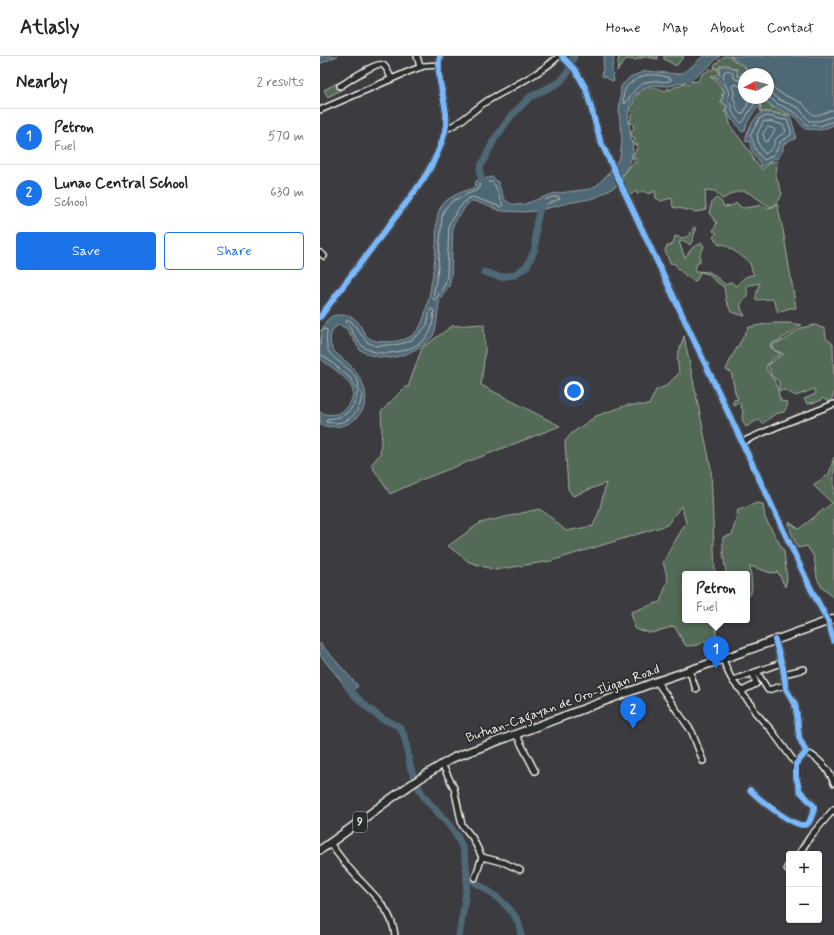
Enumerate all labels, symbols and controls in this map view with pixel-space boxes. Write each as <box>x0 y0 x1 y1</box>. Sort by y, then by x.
text: Atlasly <box>20 15 79 40</box>
text: Home <box>606 19 640 37</box>
text: Map <box>662 19 688 37</box>
text: About <box>710 19 745 37</box>
text: Contact <box>767 19 814 37</box>
north arrow <box>738 68 774 104</box>
text: Nearby <box>16 71 68 93</box>
text: 2 results <box>257 74 304 91</box>
text: Petron <box>54 118 94 138</box>
text: 1 <box>26 128 32 145</box>
text: 570 m <box>268 128 304 145</box>
text: Fuel <box>54 138 76 155</box>
text: Lunao Central School <box>54 174 188 194</box>
text: 2 <box>26 184 32 201</box>
text: 630 m <box>270 184 304 201</box>
text: School <box>54 194 88 211</box>
button: Save <box>16 232 156 270</box>
button: Share <box>164 232 304 270</box>
your location <box>564 381 584 401</box>
popup <box>682 571 750 623</box>
text: Petron <box>696 579 736 599</box>
text: Fuel <box>696 599 718 616</box>
pin: 1 <box>703 636 729 669</box>
street label: Butuan-Cagayan de Oro-Iligan Road <box>464 661 663 749</box>
pin: 2 <box>620 696 646 729</box>
road number: 9 <box>353 812 367 832</box>
map controls <box>786 851 822 923</box>
button: + <box>786 851 822 887</box>
button: − <box>786 887 822 923</box>

